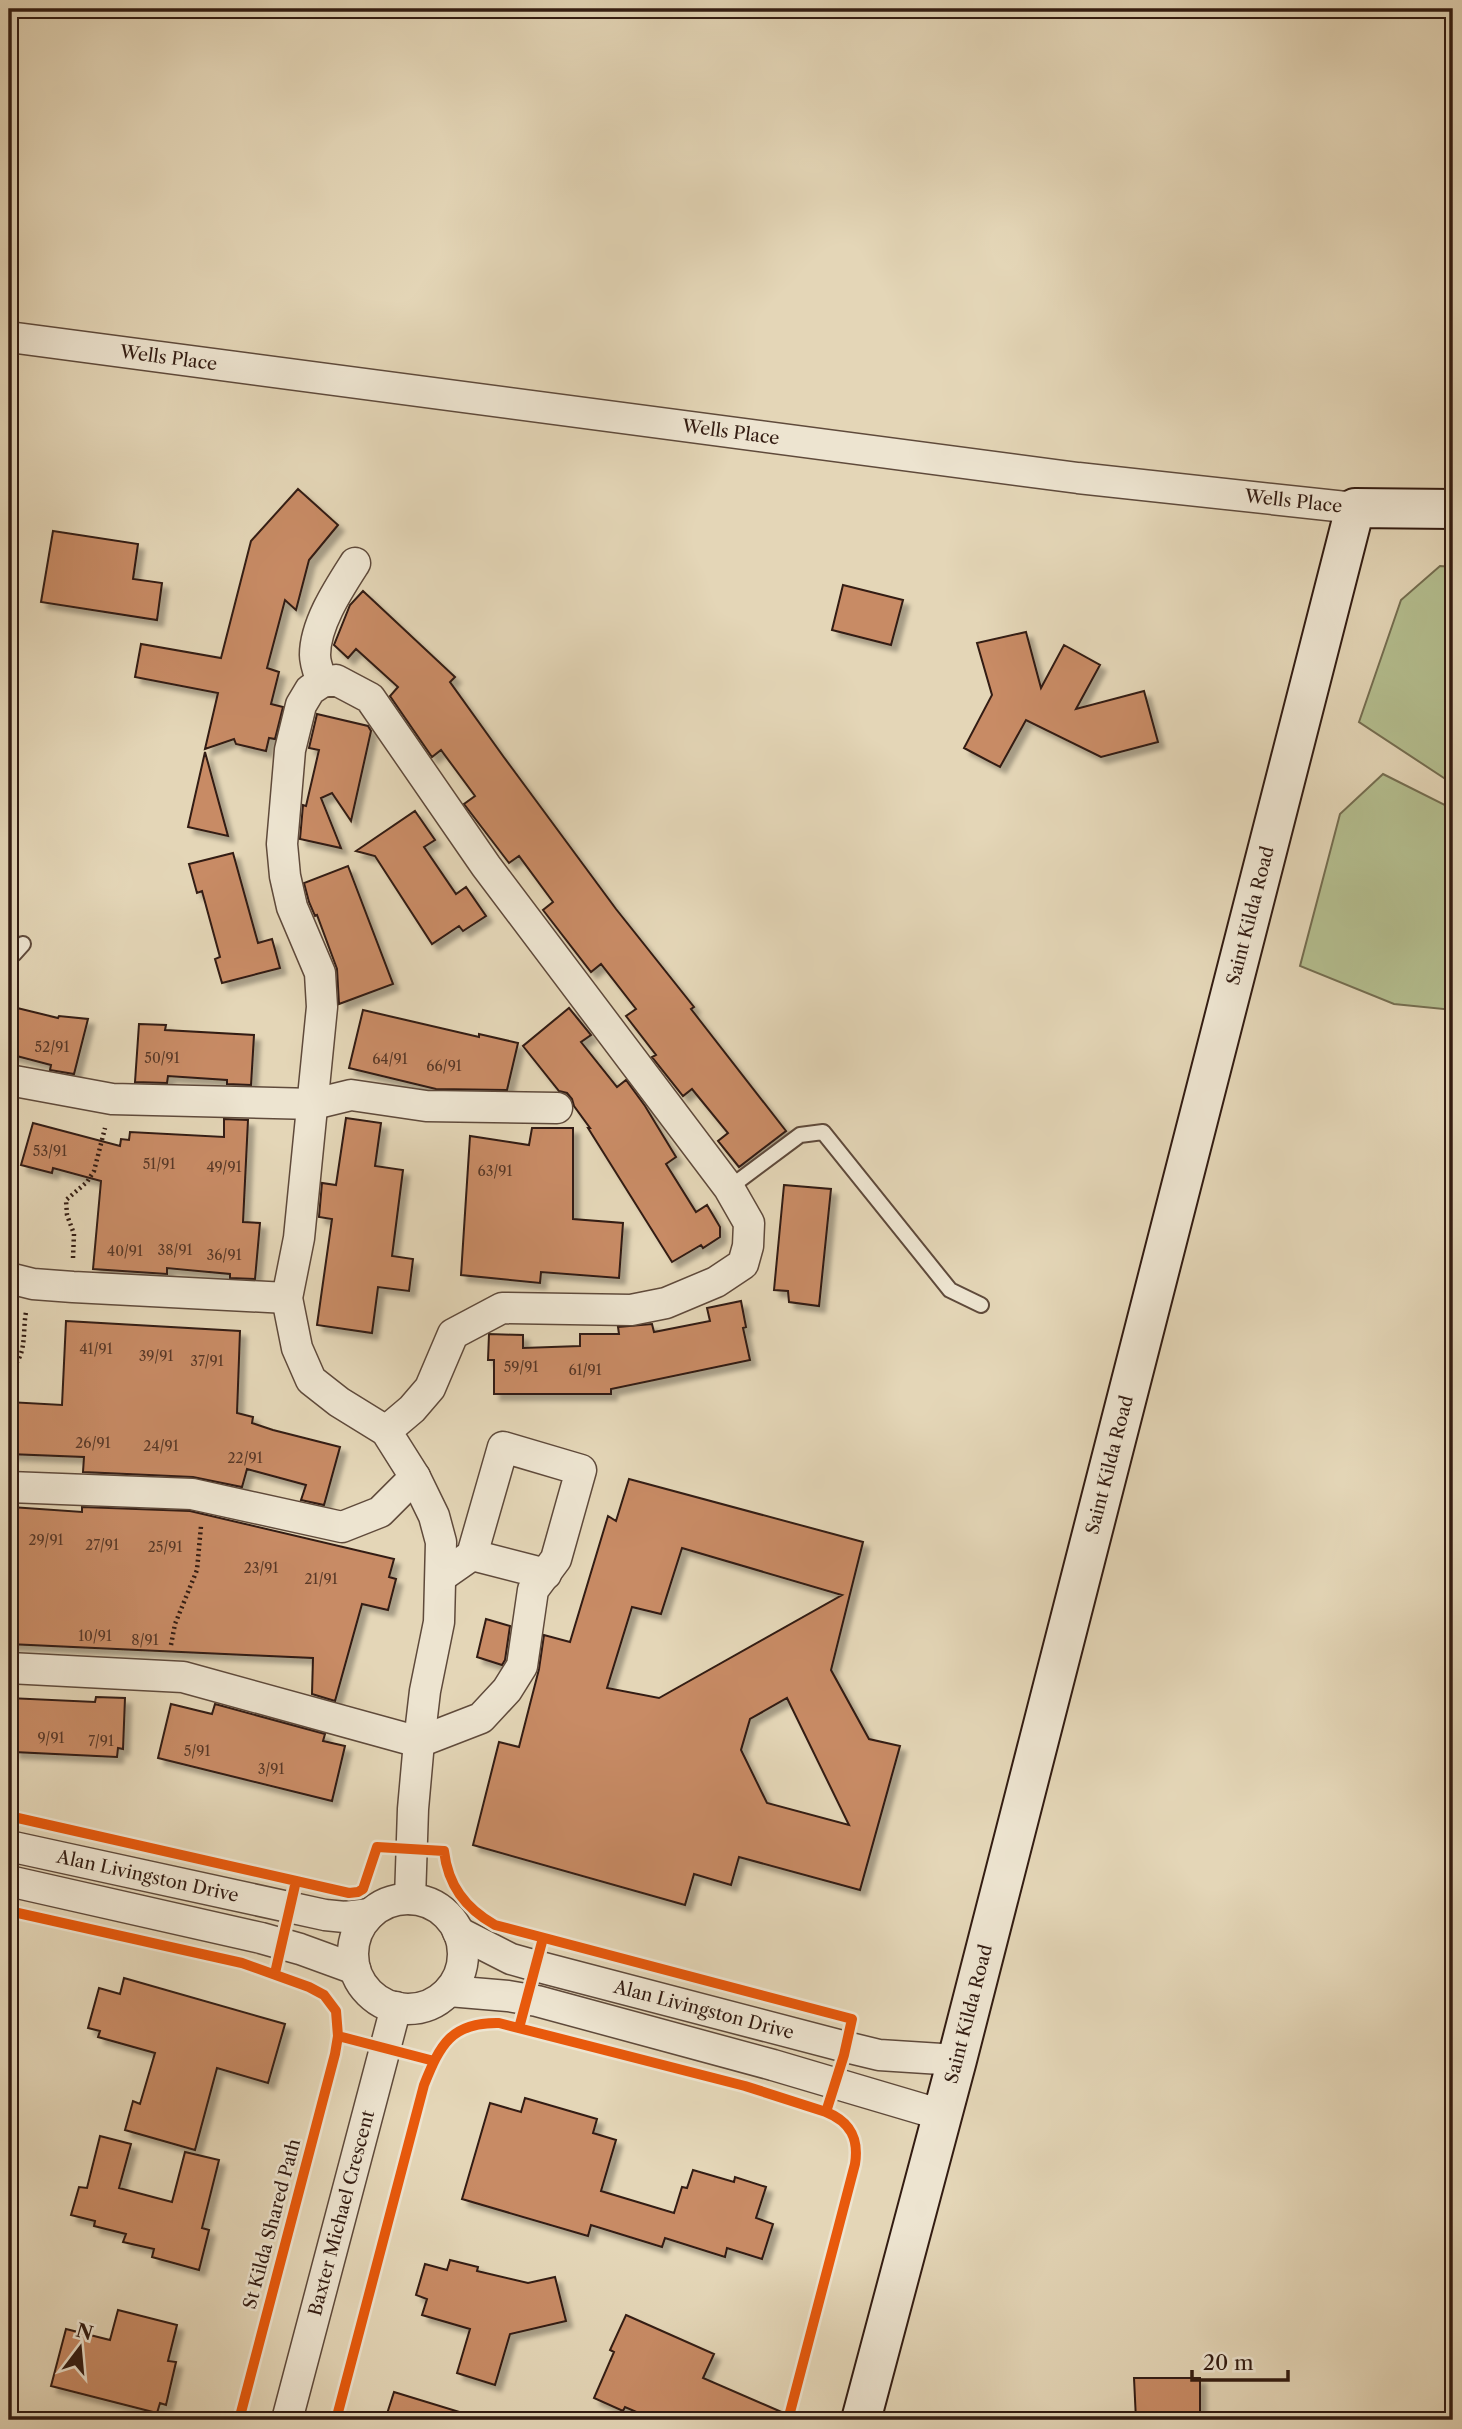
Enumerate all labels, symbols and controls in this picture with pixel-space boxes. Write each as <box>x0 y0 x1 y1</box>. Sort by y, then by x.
street label: Wells Place <box>118 341 219 375</box>
street label: Wells Place <box>680 415 781 450</box>
street label: Wells Place <box>1243 485 1343 518</box>
street label: Saint Kilda Road <box>1222 844 1279 987</box>
house number: 52/91 <box>35 1038 70 1056</box>
house number: 50/91 <box>144 1049 180 1067</box>
house number: 64/91 <box>372 1050 408 1068</box>
house number: 66/91 <box>426 1057 462 1075</box>
house number: 53/91 <box>33 1142 67 1160</box>
house number: 51/91 <box>143 1155 175 1173</box>
house number: 49/91 <box>206 1158 242 1176</box>
house number: 63/91 <box>478 1162 513 1180</box>
house number: 38/91 <box>157 1241 193 1259</box>
house number: 40/91 <box>107 1242 143 1260</box>
house number: 36/91 <box>206 1246 242 1264</box>
house number: 41/91 <box>79 1340 113 1358</box>
house number: 39/91 <box>139 1347 173 1365</box>
house number: 37/91 <box>190 1352 224 1370</box>
house number: 59/91 <box>504 1358 538 1376</box>
house number: 61/91 <box>568 1361 602 1379</box>
street label: Saint Kilda Road <box>1081 1393 1138 1537</box>
house number: 26/91 <box>75 1434 111 1452</box>
house number: 24/91 <box>143 1437 179 1455</box>
house number: 22/91 <box>227 1449 263 1467</box>
house number: 29/91 <box>28 1531 64 1549</box>
house number: 27/91 <box>85 1536 119 1554</box>
house number: 25/91 <box>148 1538 182 1556</box>
house number: 23/91 <box>244 1559 278 1577</box>
house number: 21/91 <box>304 1570 338 1588</box>
house number: 10/91 <box>78 1627 112 1645</box>
house number: 8/91 <box>131 1631 159 1649</box>
house number: 9/91 <box>38 1729 65 1747</box>
house number: 7/91 <box>88 1732 114 1750</box>
house number: 5/91 <box>184 1742 210 1760</box>
house number: 3/91 <box>258 1760 284 1778</box>
street label: Alan Livingston Drive <box>54 1846 241 1907</box>
street label: Saint Kilda Road <box>940 1942 997 2086</box>
street label: Alan Livingston Drive <box>610 1976 796 2044</box>
street label: Baxter Michael Crescent <box>304 2107 379 2318</box>
street label: St Kilda Shared Path <box>239 2136 305 2312</box>
north arrow <box>46 2314 116 2384</box>
text: N <box>73 2319 96 2345</box>
scale bar <box>1192 2338 1289 2382</box>
text: 20 m <box>1203 2350 1254 2375</box>

